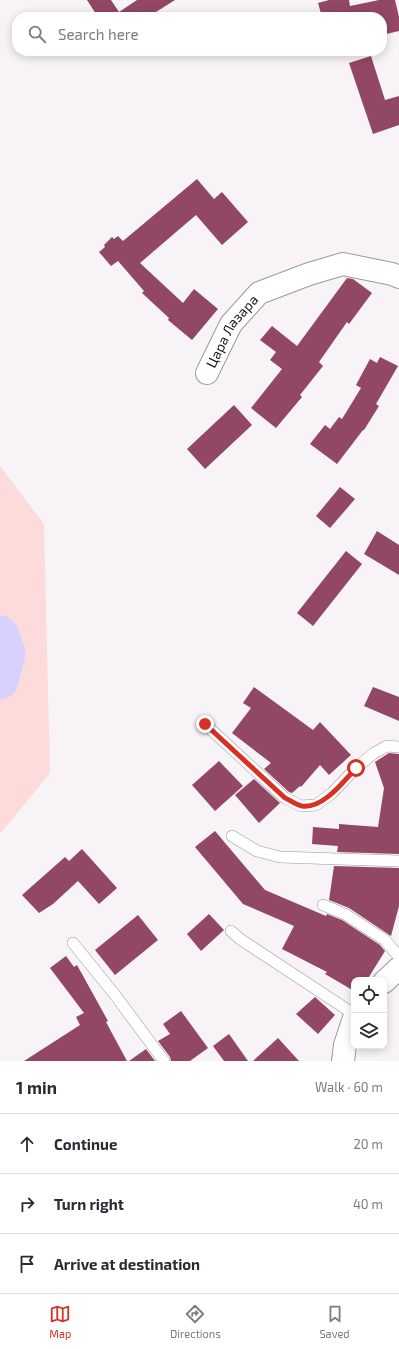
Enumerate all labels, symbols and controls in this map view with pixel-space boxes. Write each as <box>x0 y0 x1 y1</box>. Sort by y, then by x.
search box <box>12 12 387 56</box>
icon: search <box>26 23 48 45</box>
text: Search here <box>58 25 139 43</box>
street label: Цара Лазара <box>202 291 261 370</box>
route end <box>196 715 214 733</box>
route start <box>347 759 365 777</box>
map controls <box>351 977 387 1049</box>
button: locate <box>351 977 387 1013</box>
button: layers <box>351 1013 387 1049</box>
text: 1 min <box>16 1077 57 1097</box>
text: Walk · 60 m <box>315 1079 383 1095</box>
icon: ahead <box>16 1133 38 1155</box>
text: Continue <box>54 1135 117 1153</box>
text: 20 m <box>354 1136 383 1152</box>
icon: right <box>16 1193 38 1215</box>
text: Turn right <box>54 1195 124 1213</box>
text: 40 m <box>353 1196 383 1212</box>
icon: arrive <box>16 1253 38 1275</box>
text: Arrive at destination <box>54 1255 200 1273</box>
tab: Map <box>49 1303 71 1340</box>
tab: Directions <box>170 1303 221 1340</box>
tab: Saved <box>319 1303 350 1340</box>

